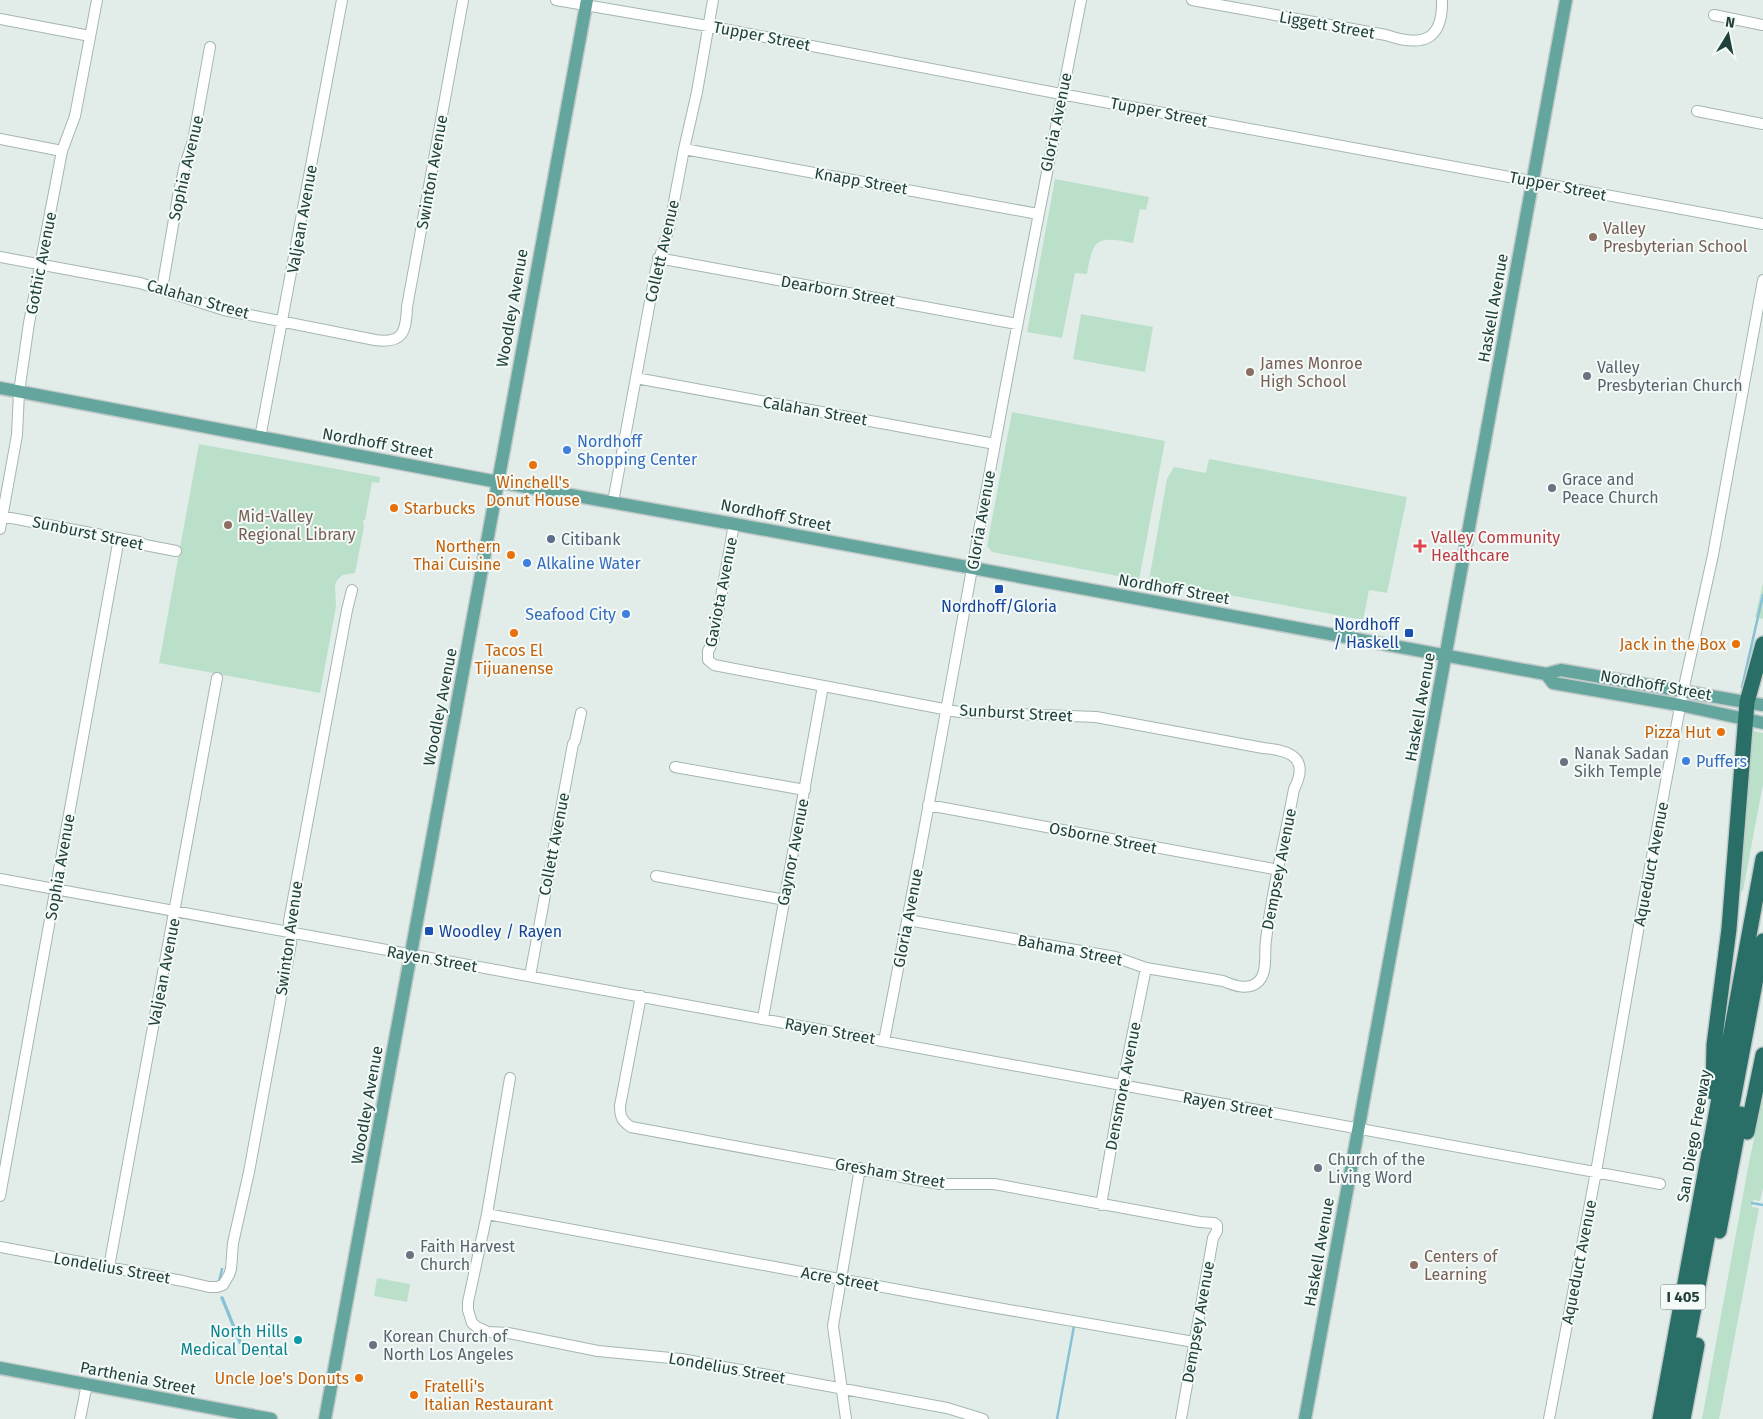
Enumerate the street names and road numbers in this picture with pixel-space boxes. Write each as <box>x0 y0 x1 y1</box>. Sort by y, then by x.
street label: Liggett Street <box>1278 7 1377 43</box>
street label: Tupper Street <box>712 17 812 55</box>
street label: Gloria Avenue <box>1036 71 1076 173</box>
street label: Tupper Street <box>1109 93 1209 131</box>
street label: Sophia Avenue <box>165 113 207 223</box>
street label: Swinton Avenue <box>413 113 451 231</box>
street label: Valjean Avenue <box>283 163 321 275</box>
street label: Knapp Street <box>813 163 909 199</box>
street label: Tupper Street <box>1508 167 1608 205</box>
street label: Collett Avenue <box>641 198 683 304</box>
street label: Gothic Avenue <box>22 210 60 316</box>
street label: Woodley Avenue <box>492 247 532 369</box>
street label: Haskell Avenue <box>1474 252 1512 364</box>
street label: Dearborn Street <box>779 272 897 310</box>
street label: Calahan Street <box>145 275 252 323</box>
street label: Calahan Street <box>761 392 869 430</box>
street label: Nordhoff Street <box>321 424 435 462</box>
street label: Gloria Avenue <box>963 469 999 571</box>
street label: Nordhoff Street <box>719 495 833 535</box>
street label: Sunburst Street <box>31 512 145 554</box>
street label: Gaviota Avenue <box>701 535 741 649</box>
street label: Nordhoff Street <box>1117 570 1231 608</box>
street label: Woodley Avenue <box>419 646 461 768</box>
street label: Haskell Avenue <box>1401 651 1439 763</box>
street label: Nordhoff Street <box>1599 666 1713 704</box>
street label: Sunburst Street <box>959 701 1073 725</box>
street label: Collett Avenue <box>535 791 573 897</box>
street label: Gaynor Avenue <box>773 797 813 907</box>
street label: Aqueduct Avenue <box>1630 800 1672 928</box>
street label: Dempsey Avenue <box>1258 807 1300 931</box>
street label: Sophia Avenue <box>41 812 79 922</box>
street label: Osborne Street <box>1048 818 1159 858</box>
street label: Gloria Avenue <box>889 867 927 969</box>
street label: Swinton Avenue <box>272 879 306 997</box>
street label: Valjean Avenue <box>144 916 184 1028</box>
street label: Bahama Street <box>1016 931 1124 970</box>
street label: Rayen Street <box>385 942 479 976</box>
street label: Rayen Street <box>783 1014 877 1048</box>
street label: Densmore Avenue <box>1101 1020 1145 1152</box>
street label: Woodley Avenue <box>347 1044 387 1166</box>
street label: San Diego Freeway <box>1673 1068 1715 1204</box>
street label: Rayen Street <box>1181 1088 1275 1122</box>
street label: Gresham Street <box>833 1154 947 1192</box>
street label: Haskell Avenue <box>1300 1196 1338 1308</box>
street label: Aqueduct Avenue <box>1558 1198 1600 1326</box>
street label: Londelius Street <box>52 1248 172 1288</box>
street label: Dempsey Avenue <box>1178 1259 1218 1385</box>
street label: Acre Street <box>800 1263 881 1295</box>
road number: I 405 <box>1660 1284 1706 1310</box>
street label: Londelius Street <box>667 1348 787 1388</box>
street label: Parthenia Street <box>79 1357 198 1399</box>

